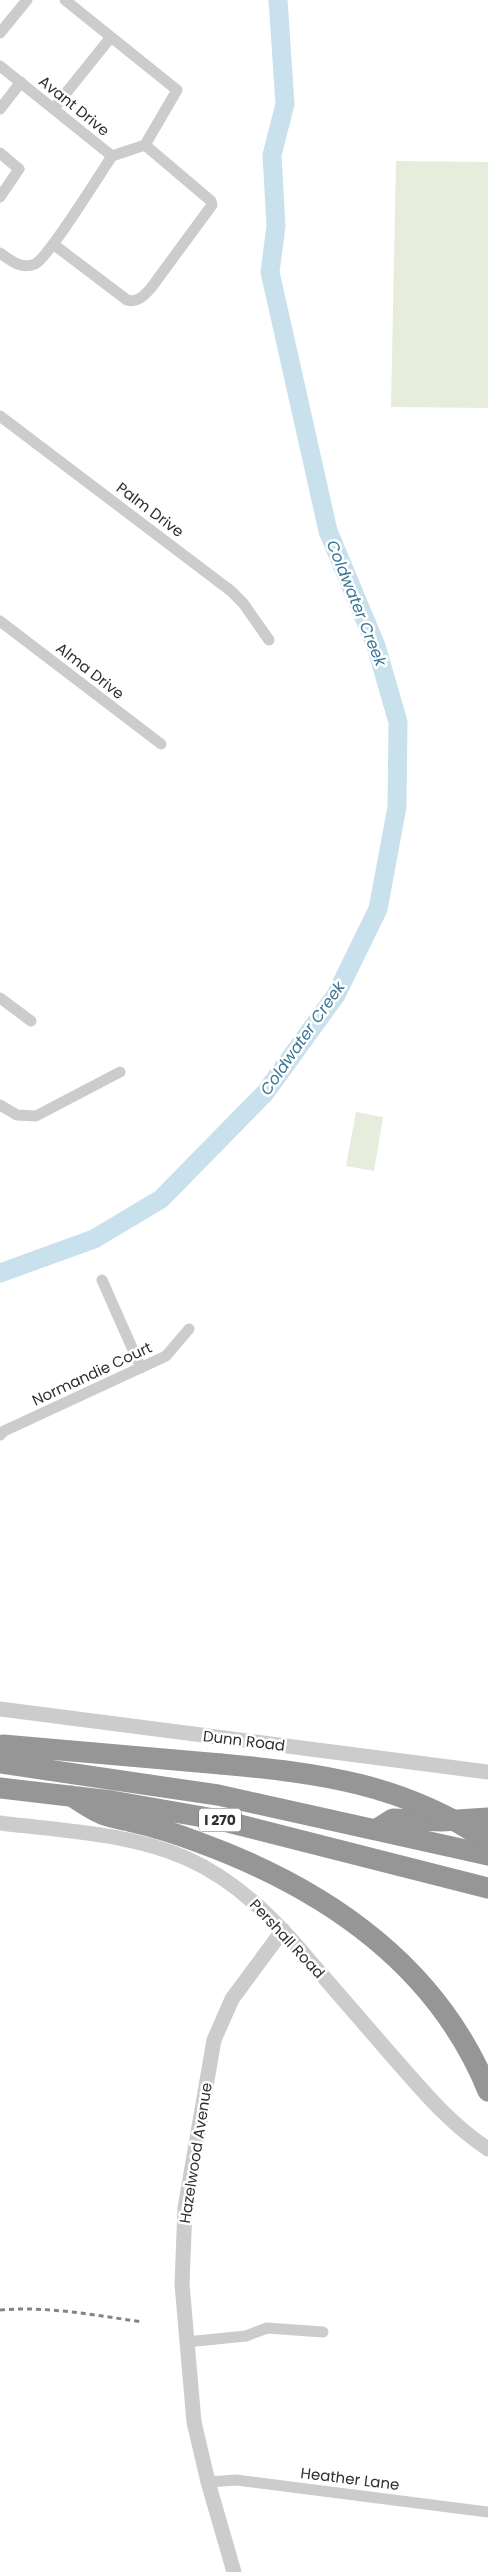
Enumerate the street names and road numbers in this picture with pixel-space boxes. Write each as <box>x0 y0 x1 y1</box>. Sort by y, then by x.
street label: Avant Drive <box>35 71 114 141</box>
street label: Palm Drive <box>112 477 188 542</box>
street label: Alma Drive <box>52 637 129 704</box>
street label: Normandie Court <box>28 1337 155 1411</box>
street label: Dunn Road <box>202 1725 286 1756</box>
road number: I 270 <box>199 1808 241 1832</box>
street label: Pershall Road <box>245 1894 330 1983</box>
street label: Hazelwood Avenue <box>174 2081 217 2225</box>
street label: Heather Lane <box>299 2462 401 2495</box>

